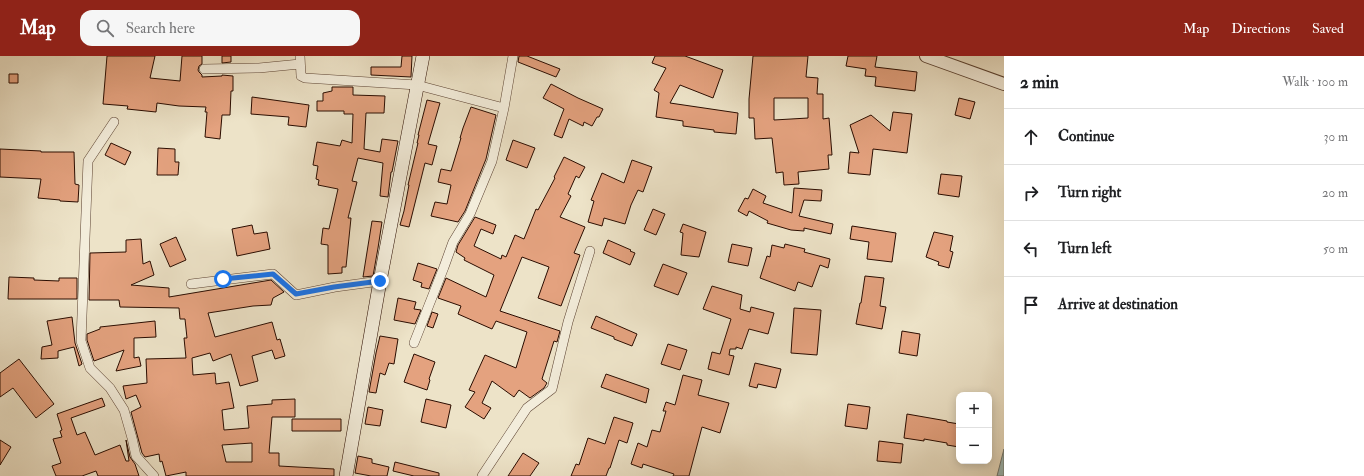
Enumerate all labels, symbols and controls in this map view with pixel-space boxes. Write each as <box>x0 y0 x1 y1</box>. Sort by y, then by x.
search box <box>80 10 360 46</box>
text: Map <box>20 16 56 40</box>
icon: search <box>94 17 116 39</box>
text: Search here <box>126 19 195 38</box>
text: Map <box>1183 20 1209 37</box>
text: Directions <box>1231 20 1290 37</box>
text: Saved <box>1312 20 1344 37</box>
text: 2 min <box>1020 72 1059 93</box>
text: Walk · 100 m <box>1282 74 1348 90</box>
icon: ahead <box>1020 126 1042 148</box>
text: Continue <box>1058 127 1114 146</box>
text: 30 m <box>1324 129 1348 145</box>
icon: right <box>1020 182 1042 204</box>
text: Turn right <box>1058 183 1121 202</box>
text: 20 m <box>1322 185 1348 201</box>
icon: left <box>1020 238 1042 260</box>
text: Turn left <box>1058 239 1112 258</box>
text: 50 m <box>1323 241 1348 257</box>
route start <box>214 270 232 288</box>
route end <box>371 272 389 290</box>
icon: arrive <box>1020 294 1042 316</box>
text: Arrive at destination <box>1058 295 1178 314</box>
map controls <box>956 392 992 464</box>
button: + <box>956 392 992 428</box>
button: − <box>956 428 992 464</box>

